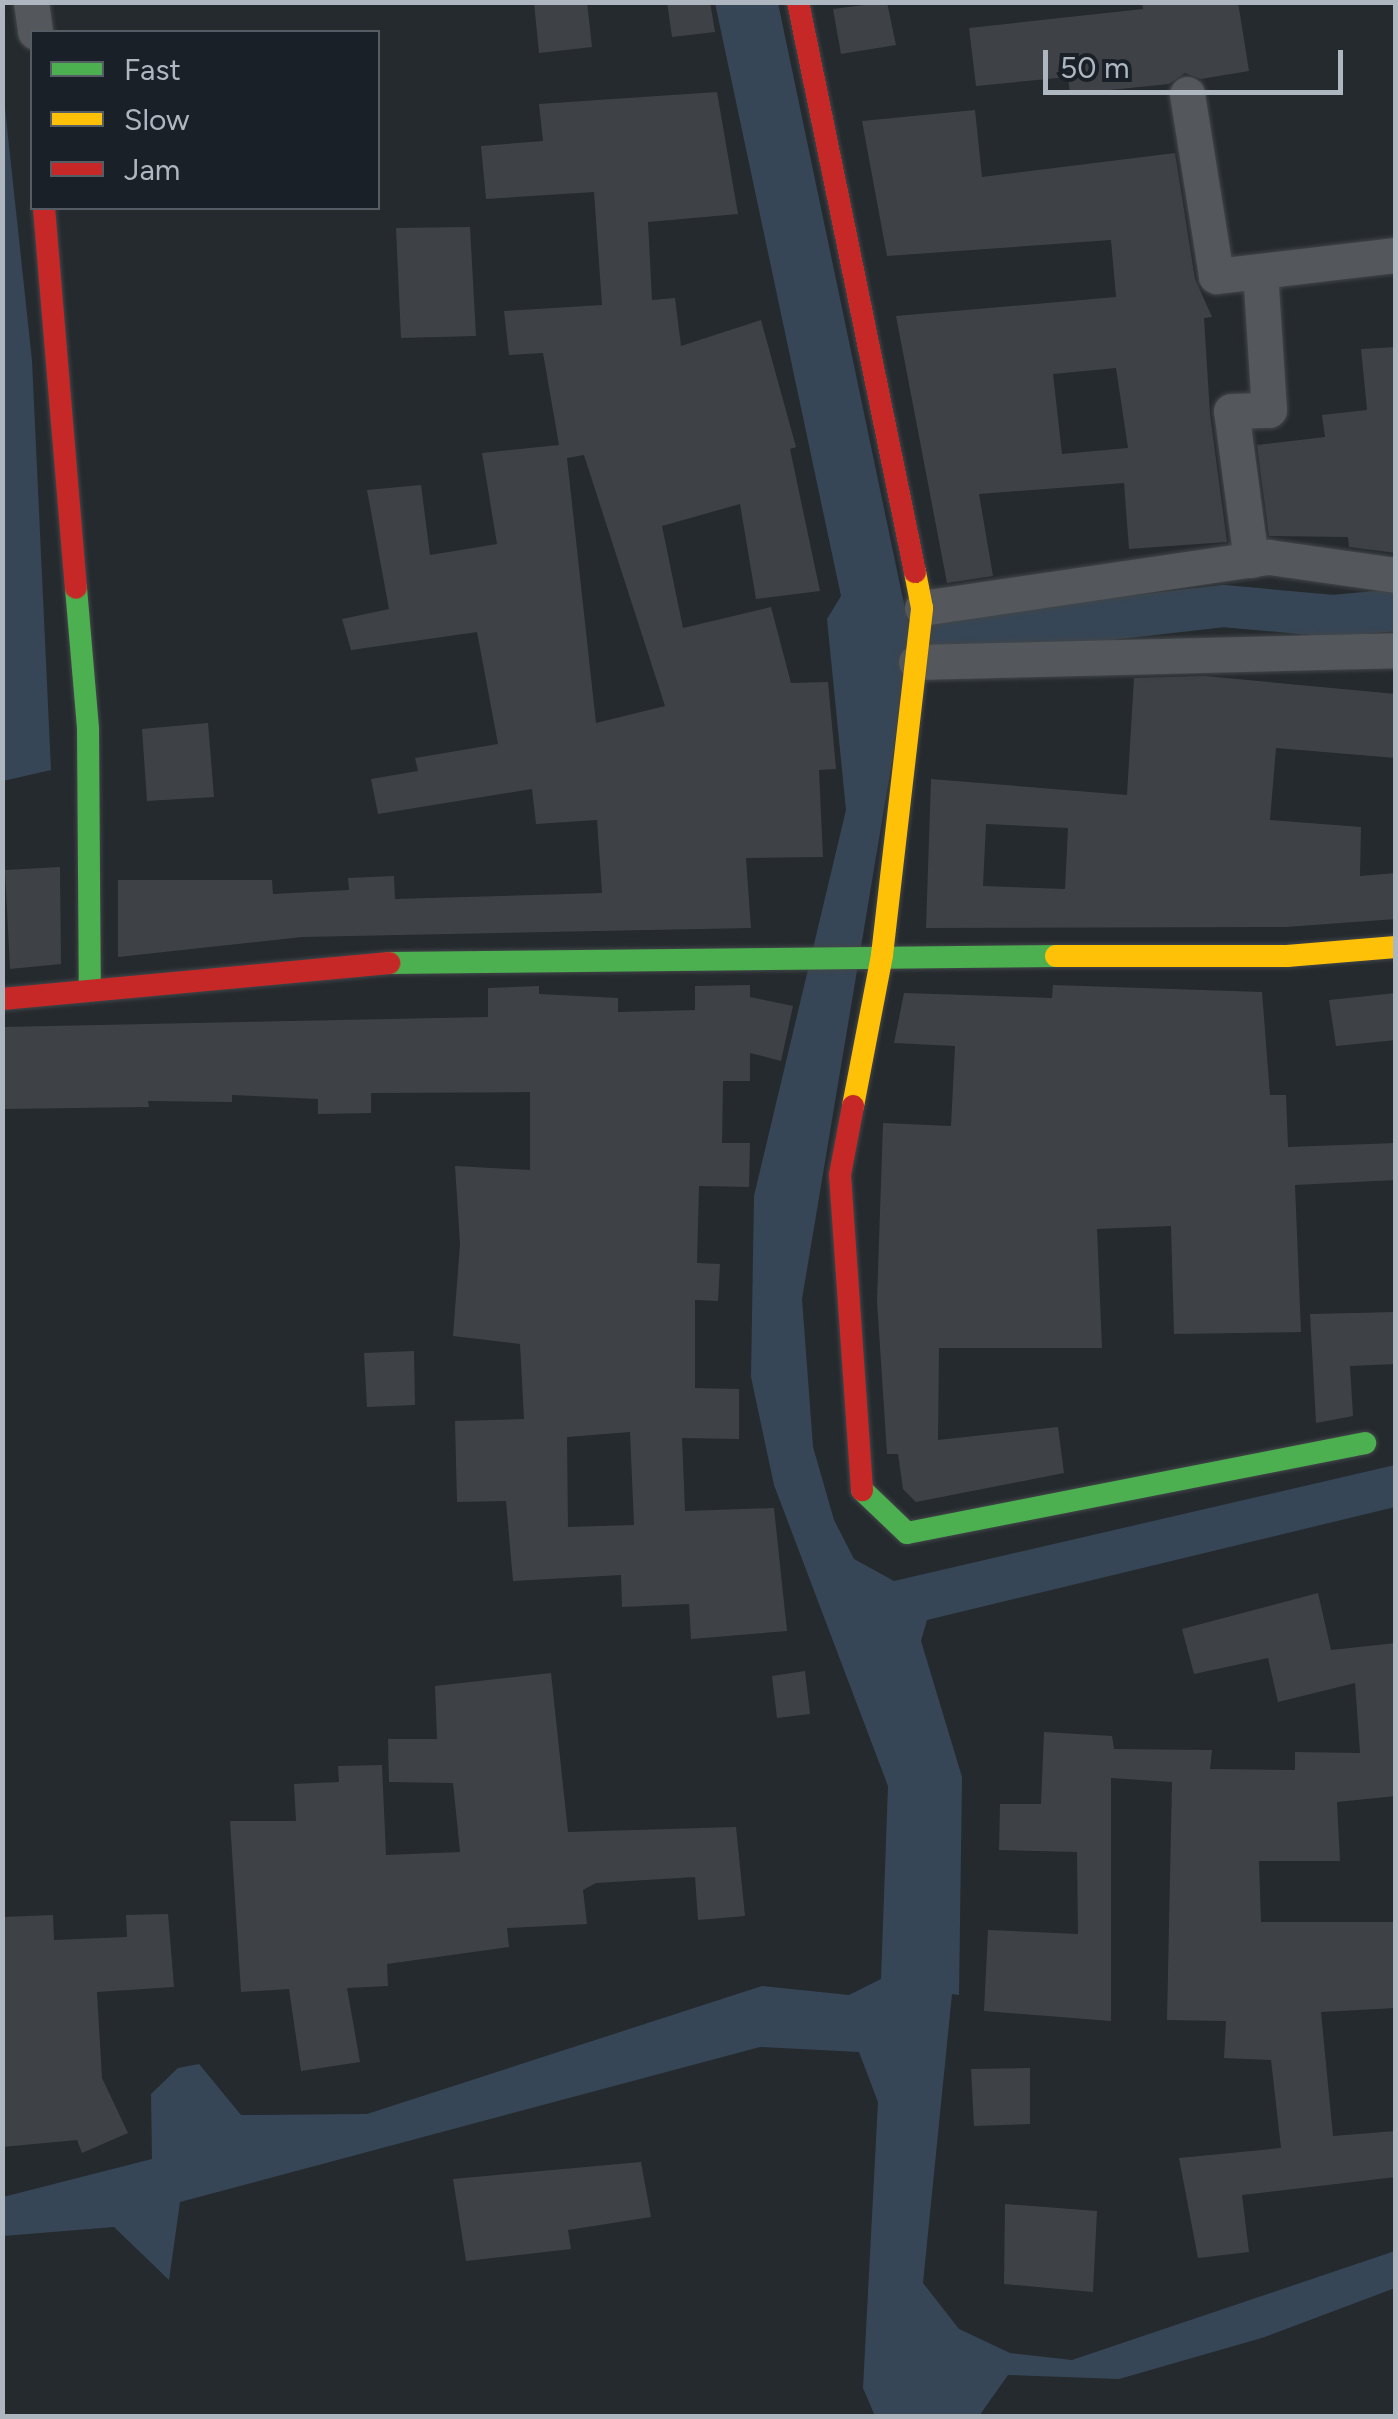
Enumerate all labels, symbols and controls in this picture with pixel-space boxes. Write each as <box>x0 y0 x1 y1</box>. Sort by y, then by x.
legend <box>30 30 380 210</box>
scale bar <box>1048 30 1348 92</box>
text: 50 m <box>1060 49 1129 86</box>
text: Fast <box>124 51 181 88</box>
text: Slow <box>124 101 190 138</box>
text: Jam <box>124 151 180 188</box>

